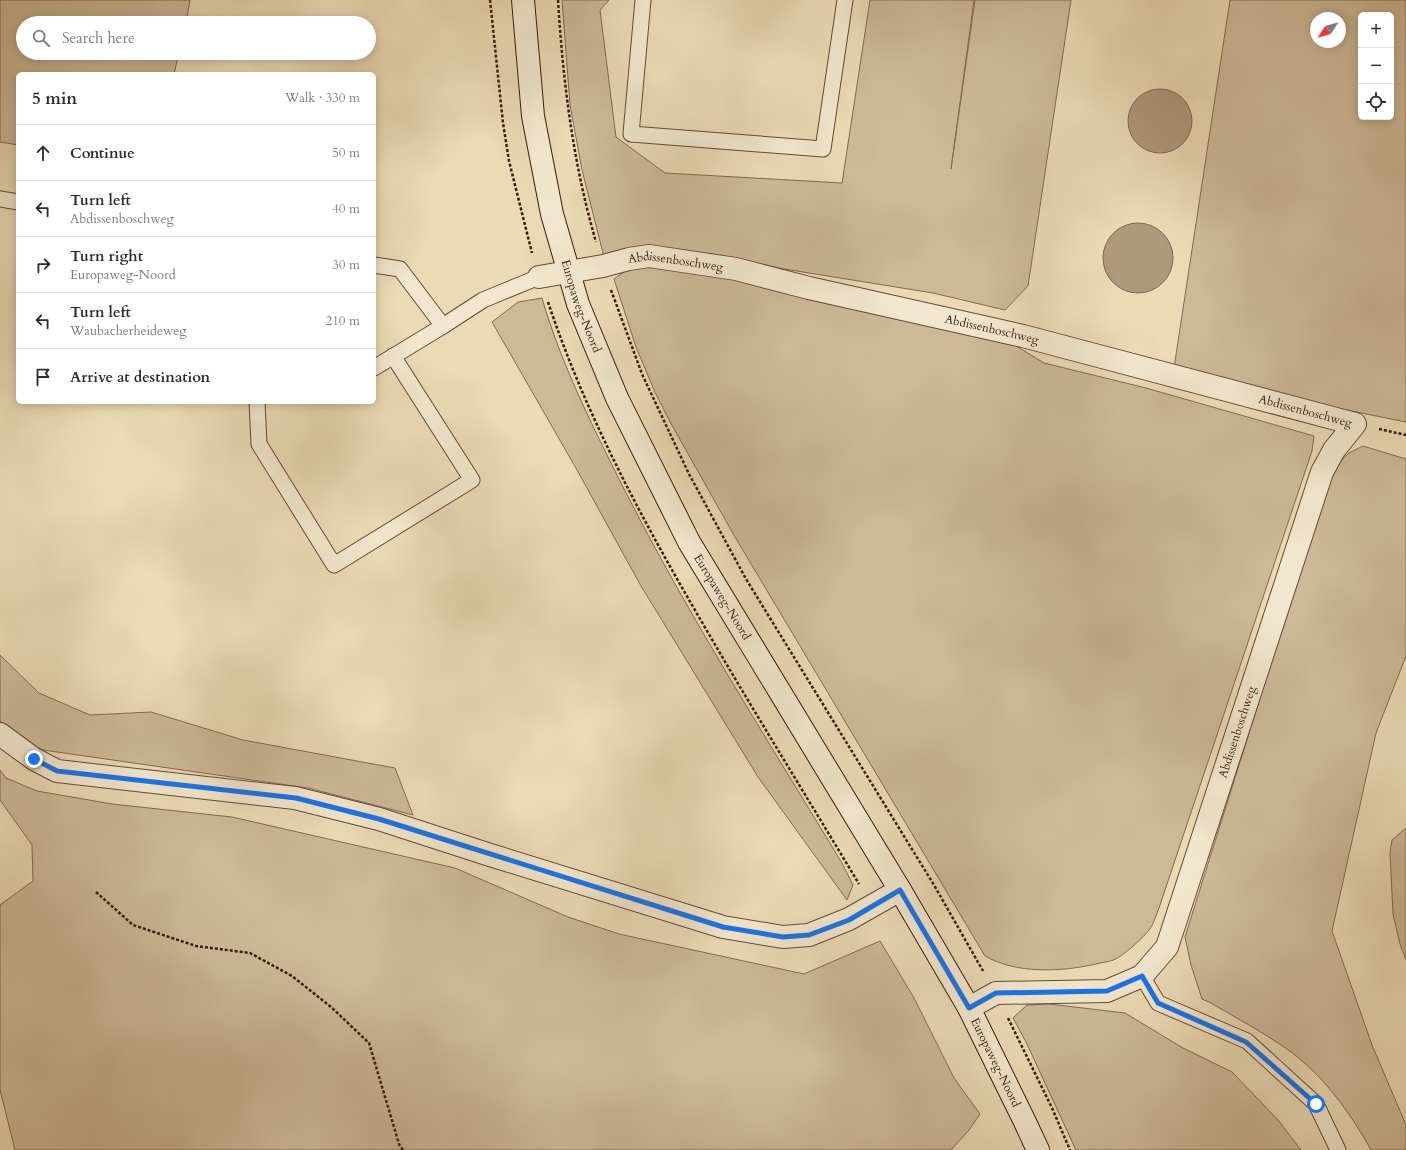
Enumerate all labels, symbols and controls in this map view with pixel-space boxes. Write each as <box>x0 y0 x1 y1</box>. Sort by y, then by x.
north arrow <box>1310 12 1346 48</box>
map controls <box>1358 12 1394 120</box>
button: + <box>1358 12 1394 48</box>
search box <box>16 16 376 60</box>
icon: search <box>30 27 52 49</box>
text: Search here <box>62 28 135 48</box>
button: − <box>1358 48 1394 84</box>
button: locate <box>1358 84 1394 120</box>
text: 5 min <box>32 87 77 110</box>
text: Walk · 330 m <box>285 89 360 107</box>
icon: ahead <box>32 142 54 164</box>
text: Continue <box>70 143 135 163</box>
text: 50 m <box>332 144 360 162</box>
text: Turn left <box>70 190 131 210</box>
icon: left <box>32 198 54 220</box>
text: 40 m <box>332 200 360 218</box>
text: Abdissenboschweg <box>70 210 174 228</box>
text: Turn right <box>70 246 143 266</box>
street label: Abdissenboschweg <box>627 248 725 275</box>
icon: right <box>32 254 54 276</box>
text: 30 m <box>332 256 360 274</box>
street label: Europaweg-Noord <box>558 258 606 356</box>
text: Europaweg-Noord <box>70 266 176 284</box>
text: Turn left <box>70 302 131 322</box>
icon: left <box>32 310 54 332</box>
street label: Abdissenboschweg <box>943 311 1041 348</box>
text: 210 m <box>326 312 360 330</box>
text: Waubacherheideweg <box>70 322 187 340</box>
icon: arrive <box>32 366 54 388</box>
text: Arrive at destination <box>70 367 210 387</box>
street label: Abdissenboschweg <box>1257 391 1354 431</box>
street label: Europaweg-Noord <box>690 551 755 643</box>
street label: Abdissenboschweg <box>1215 684 1259 780</box>
route end <box>25 750 43 768</box>
street label: Europaweg-Noord <box>967 1015 1025 1110</box>
route start <box>1307 1095 1325 1113</box>

